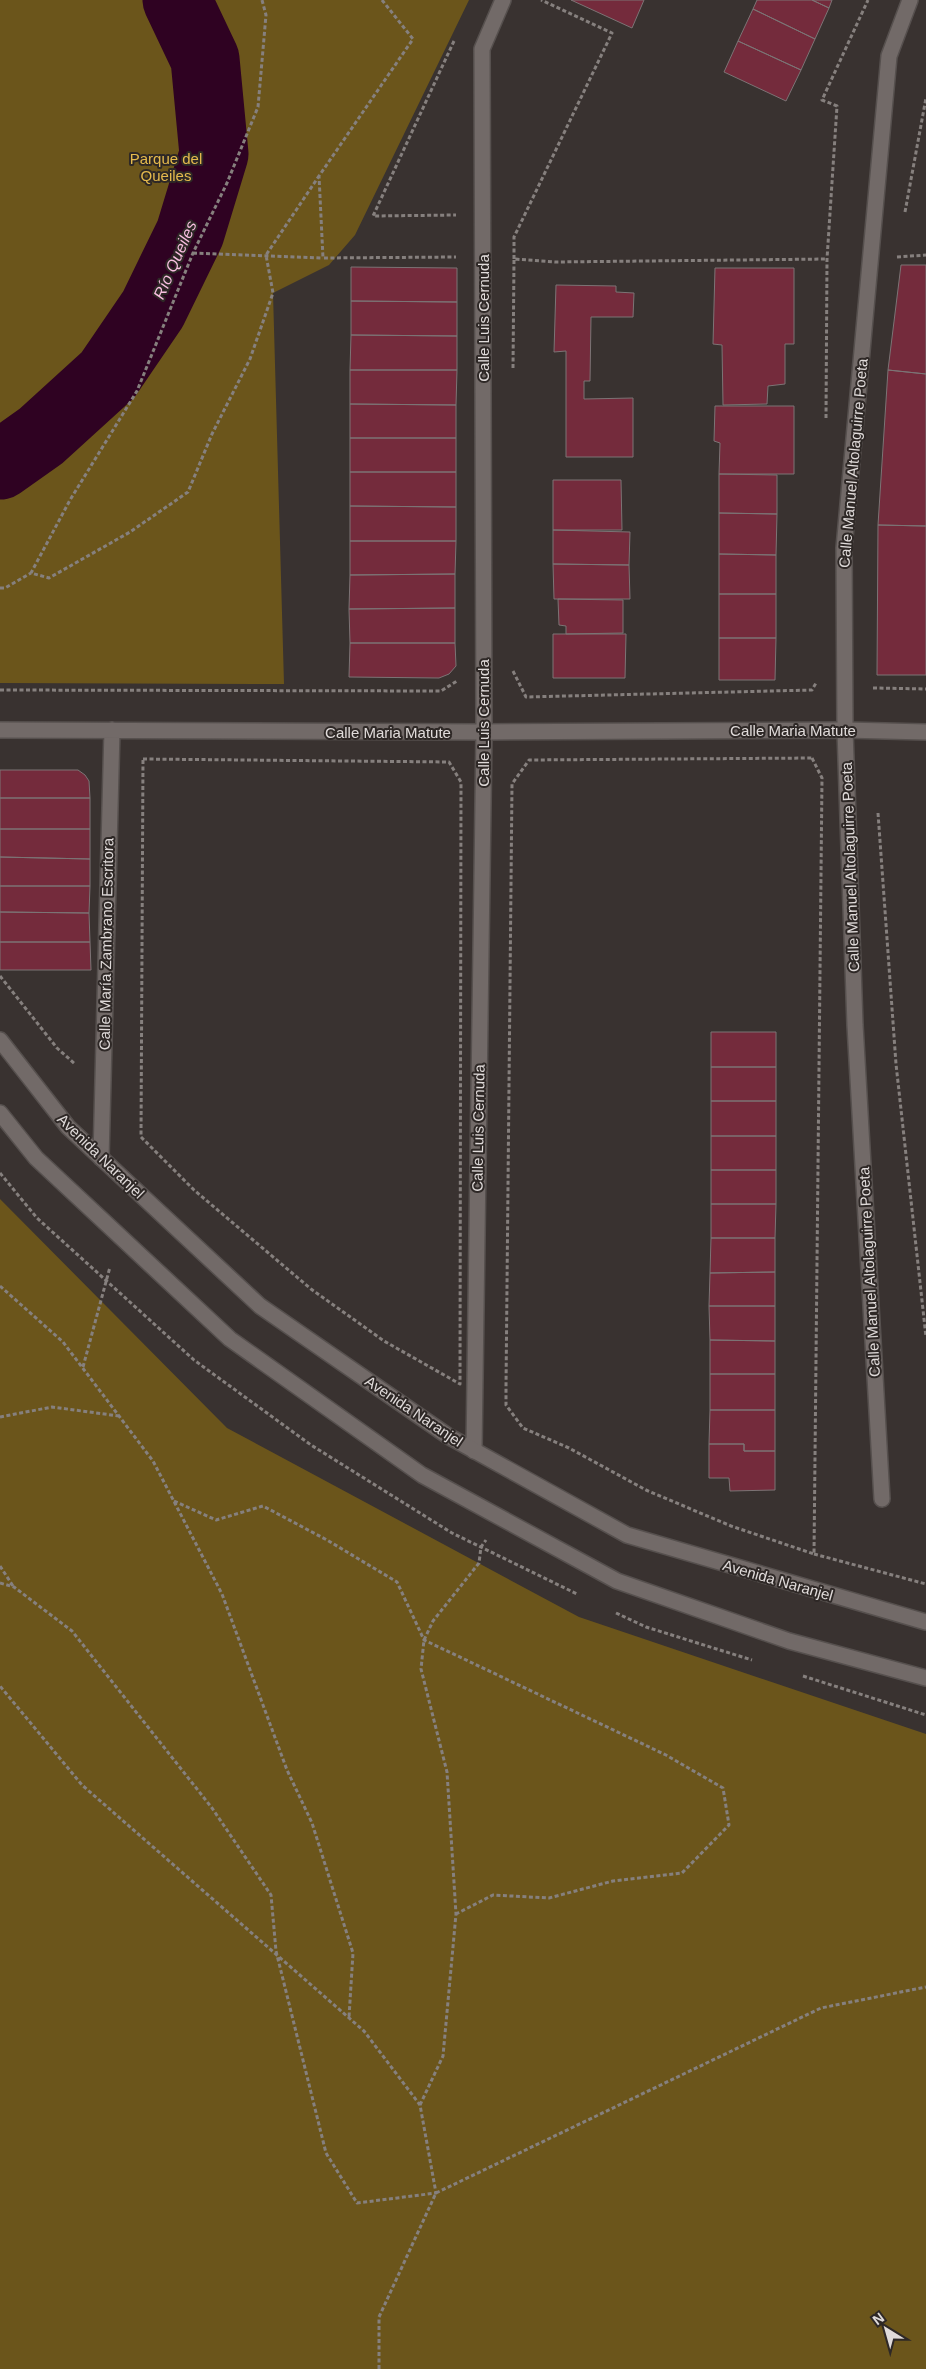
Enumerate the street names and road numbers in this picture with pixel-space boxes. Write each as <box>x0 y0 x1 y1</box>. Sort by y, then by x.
street label: Calle Luis Cernuda <box>475 254 492 382</box>
street label: Calle Manuel Altolaguirre Poeta <box>835 357 871 568</box>
street label: Calle Luis Cernuda <box>475 659 492 787</box>
street label: Calle Maria Matute <box>730 722 856 739</box>
street label: Calle Maria Matute <box>325 724 451 741</box>
street label: Calle Manuel Altolaguirre Poeta <box>838 761 862 972</box>
street label: Calle María Zambrano Escritora <box>96 837 116 1050</box>
street label: Calle Luis Cernuda <box>468 1063 488 1192</box>
street label: Avenida Naranjel <box>54 1110 148 1202</box>
street label: Calle Manuel Altolaguirre Poeta <box>855 1166 883 1377</box>
street label: Avenida Naranjel <box>362 1372 466 1450</box>
street label: Avenida Naranjel <box>721 1556 835 1604</box>

